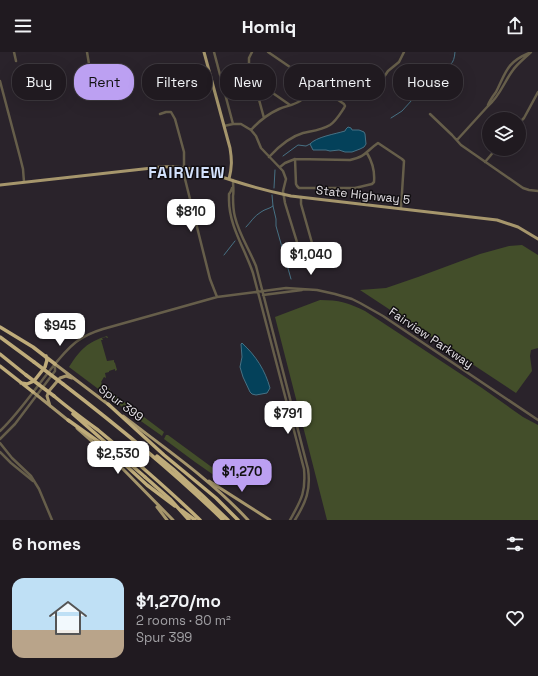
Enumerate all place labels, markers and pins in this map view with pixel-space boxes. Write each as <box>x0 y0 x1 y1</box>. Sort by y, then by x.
pin: $810 <box>167 199 215 233</box>
pin: $1,040 <box>278 242 344 276</box>
pin: $945 <box>36 313 84 347</box>
pin: $791 <box>264 401 312 435</box>
pin: $2,530 <box>85 441 151 475</box>
pin: $1,270 <box>209 459 275 493</box>

